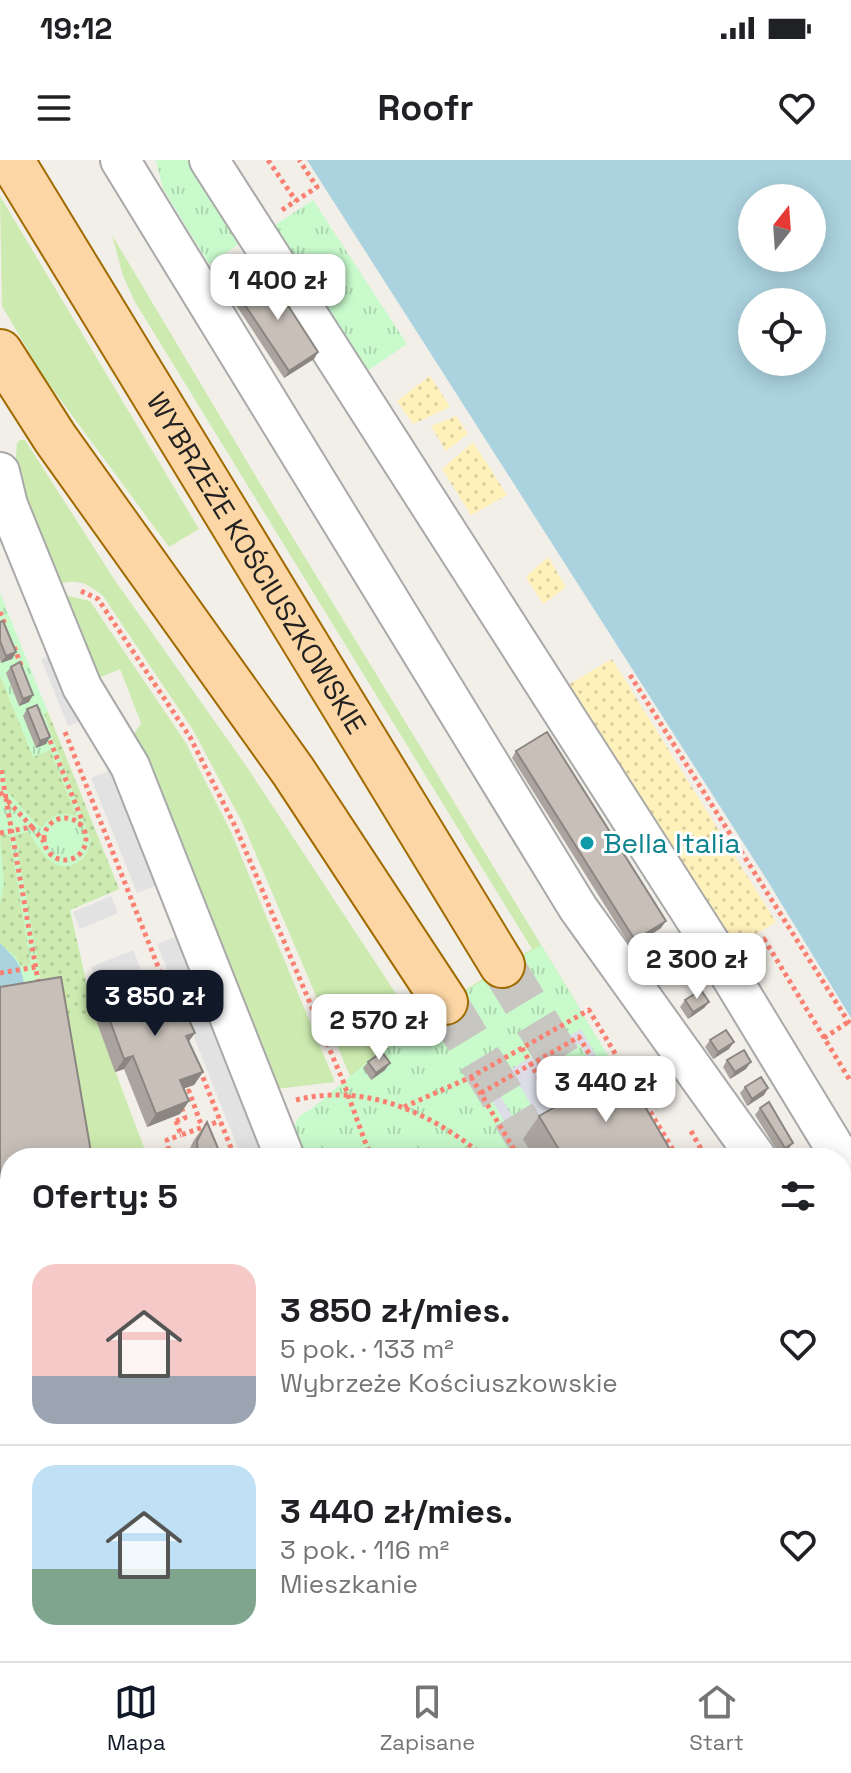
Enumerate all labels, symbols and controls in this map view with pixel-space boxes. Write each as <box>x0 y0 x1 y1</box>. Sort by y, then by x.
text: 19:12 <box>40 9 112 48</box>
text: Roofr <box>377 85 474 131</box>
icon: menu <box>32 86 76 130</box>
icon: heart <box>775 86 819 130</box>
north arrow <box>738 184 826 272</box>
map controls <box>738 184 826 376</box>
pin: 1 400 zł <box>195 254 361 322</box>
text: 1 400 zł <box>228 263 328 297</box>
button: locate <box>738 288 826 376</box>
street label: WYBRZEŻE KOŚCIUSZKOWSKIE <box>139 385 375 740</box>
place label: Bella Italia <box>603 825 741 861</box>
marker: Bella Italia <box>578 834 596 852</box>
pin: 2 300 zł <box>614 933 780 1001</box>
text: 2 300 zł <box>646 942 748 976</box>
pin: 3 850 zł <box>72 970 238 1038</box>
text: 3 850 zł <box>104 979 206 1013</box>
pin: 2 570 zł <box>296 994 462 1062</box>
text: 2 570 zł <box>329 1003 429 1037</box>
pin: 3 440 zł <box>523 1056 689 1124</box>
text: 3 440 zł <box>554 1065 658 1099</box>
icon: filters <box>776 1174 820 1218</box>
text: Oferty: 5 <box>32 1175 178 1218</box>
text: 3 850 zł/mies. <box>280 1289 510 1332</box>
icon: home <box>96 1296 192 1392</box>
icon: heart <box>776 1322 820 1366</box>
text: 5 pok. · 133 m² <box>280 1332 454 1366</box>
text: Wybrzeże Kościuszkowskie <box>280 1366 618 1400</box>
text: 3 440 zł/mies. <box>280 1490 513 1533</box>
icon: home <box>96 1497 192 1593</box>
icon: heart <box>776 1523 820 1567</box>
text: 3 pok. · 116 m² <box>280 1533 449 1567</box>
text: Mieszkanie <box>280 1567 418 1601</box>
tab: Mapa <box>107 1680 166 1756</box>
tab: Zapisane <box>380 1680 475 1756</box>
tab: Start <box>689 1680 744 1756</box>

